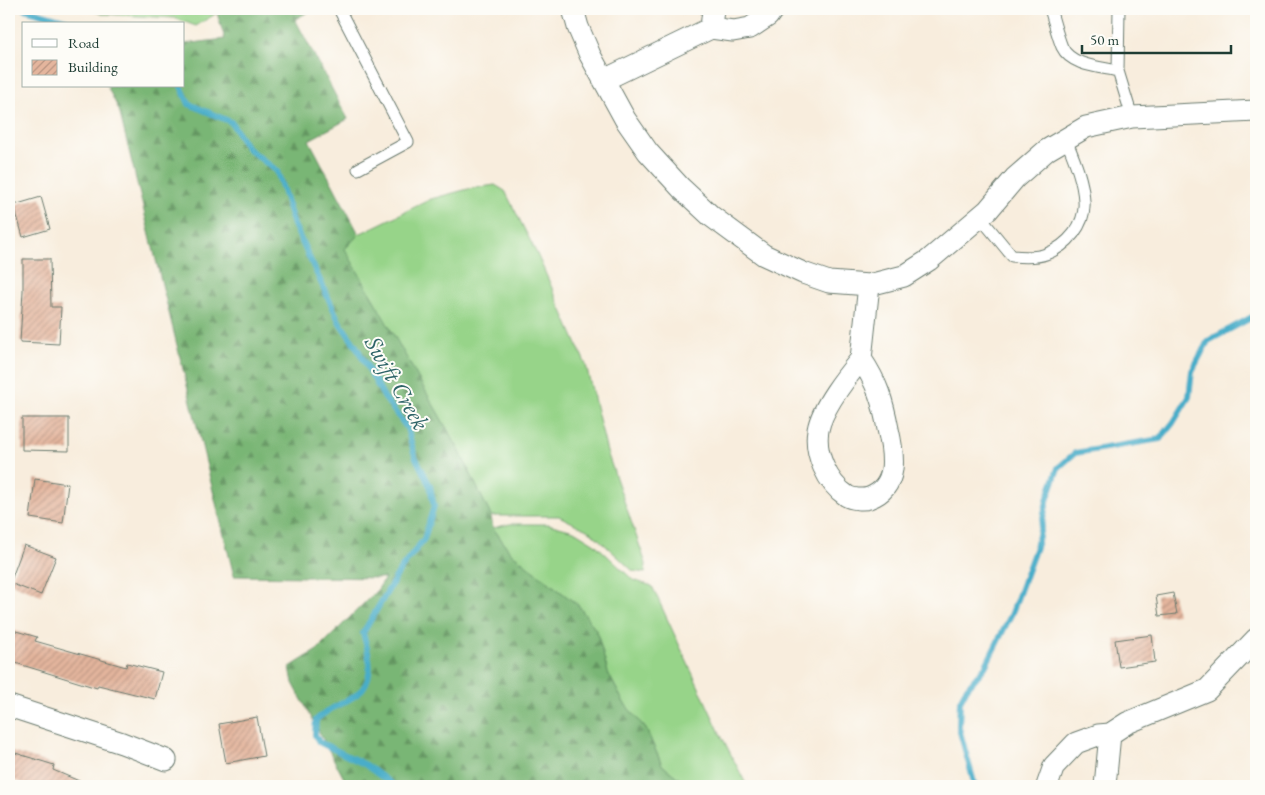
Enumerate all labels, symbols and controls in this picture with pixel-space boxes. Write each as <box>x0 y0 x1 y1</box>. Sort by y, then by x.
legend <box>22 22 185 88</box>
scale bar <box>1082 22 1231 54</box>
text: 50 m <box>1090 30 1119 49</box>
text: Road <box>68 33 100 52</box>
text: Building <box>68 57 118 76</box>
water label: Swift Creek <box>358 329 437 435</box>

